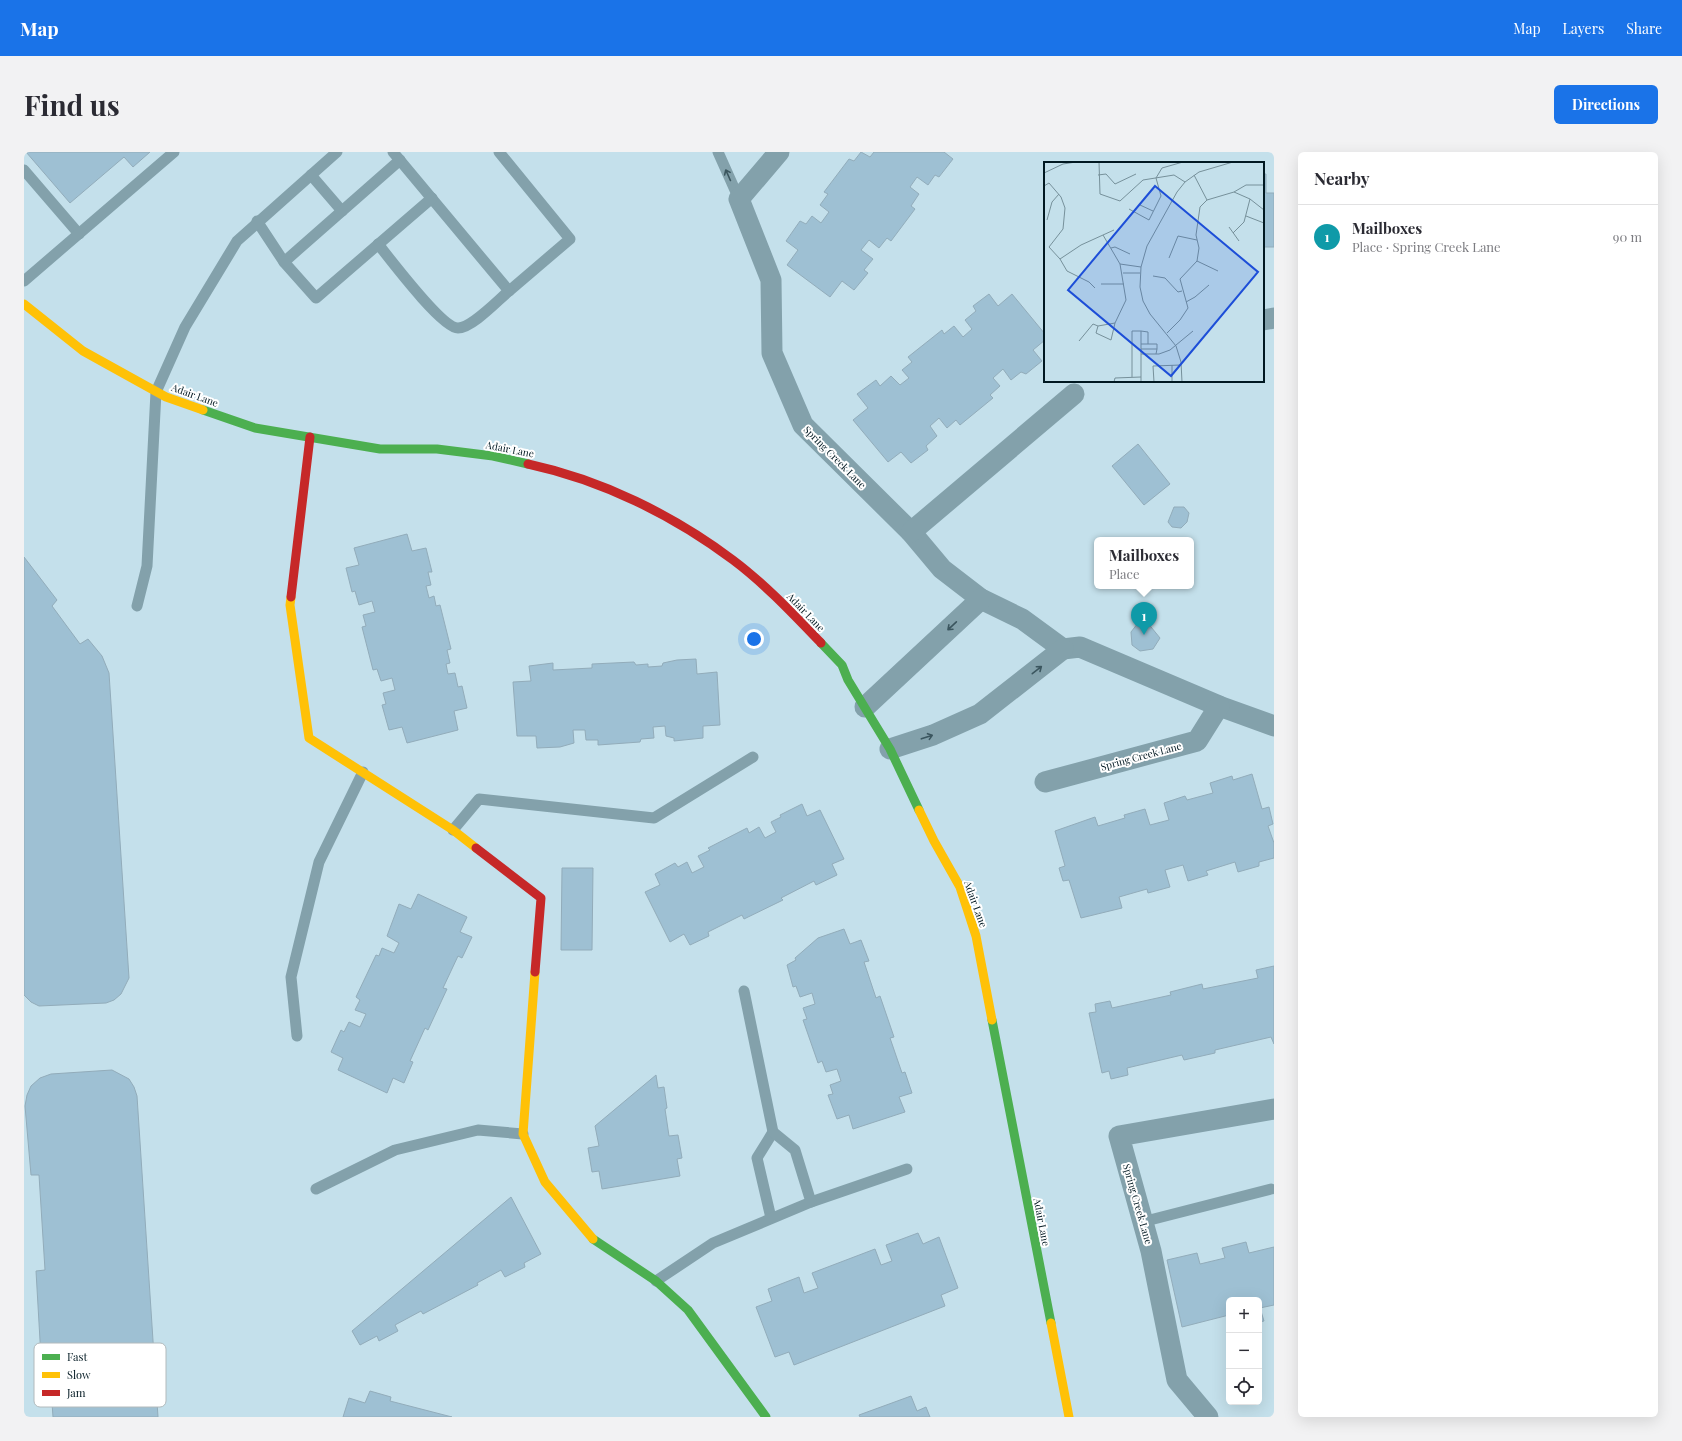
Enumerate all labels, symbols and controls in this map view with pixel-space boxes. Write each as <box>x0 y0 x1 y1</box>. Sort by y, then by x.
text: Map <box>20 15 59 41</box>
text: Map <box>1513 19 1541 38</box>
text: Layers <box>1563 19 1604 38</box>
text: Share <box>1626 19 1662 38</box>
button: Directions <box>1554 85 1658 124</box>
text: Find us <box>24 86 120 123</box>
inset map <box>1044 162 1264 382</box>
text: Nearby <box>1314 167 1369 189</box>
one-way arrow <box>724 170 731 182</box>
text: Mailboxes <box>1352 218 1422 238</box>
text: 1 <box>1325 228 1329 245</box>
text: 90 m <box>1613 228 1642 245</box>
text: Place · Spring Creek Lane <box>1352 238 1501 255</box>
street label: Adair Lane <box>169 380 220 410</box>
street label: Spring Creek Lane <box>801 423 869 491</box>
street label: Adair Lane <box>484 437 535 461</box>
popup <box>1094 537 1194 589</box>
text: Mailboxes <box>1109 545 1179 565</box>
text: Place <box>1109 565 1139 582</box>
street label: Adair Lane <box>783 589 828 634</box>
pin: 1 <box>1131 602 1157 635</box>
one-way arrow <box>947 621 958 630</box>
your location <box>744 629 764 649</box>
one-way arrow <box>1031 665 1042 674</box>
one-way arrow <box>920 733 933 740</box>
street label: Spring Creek Lane <box>1099 738 1183 774</box>
street label: Adair Lane <box>961 878 991 929</box>
street label: Spring Creek Lane <box>1120 1162 1156 1246</box>
street label: Adair Lane <box>1030 1196 1054 1247</box>
map controls <box>1226 1297 1262 1405</box>
button: + <box>1226 1297 1262 1333</box>
button: − <box>1226 1333 1262 1369</box>
legend <box>34 1343 166 1407</box>
text: Fast <box>67 1349 87 1364</box>
text: Slow <box>67 1367 91 1382</box>
button: locate <box>1226 1369 1262 1405</box>
text: Jam <box>66 1385 86 1400</box>

